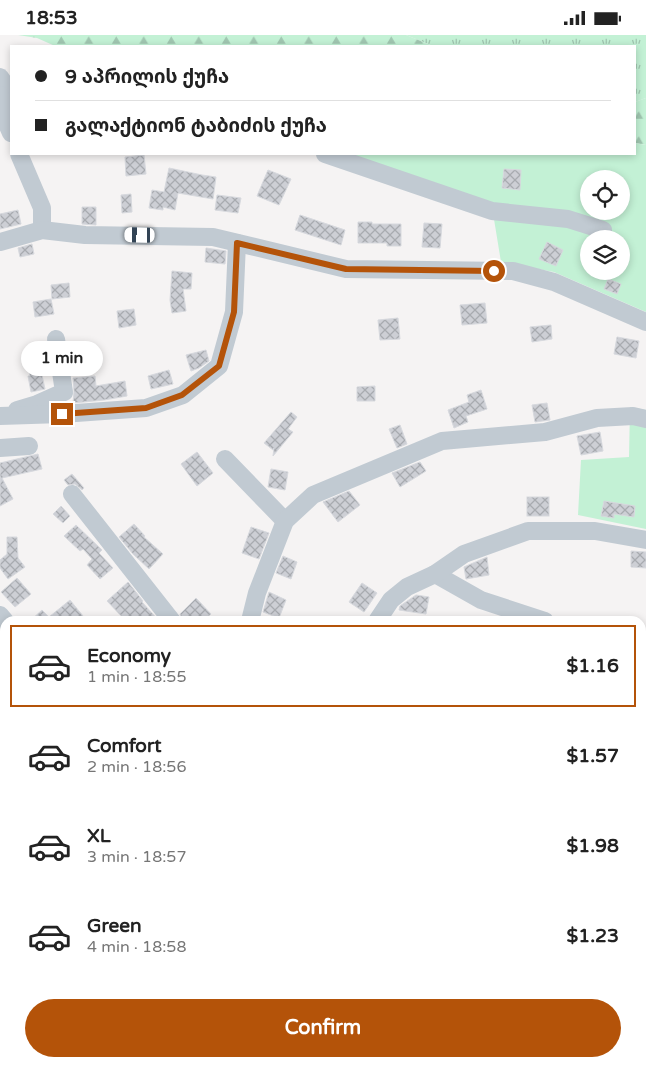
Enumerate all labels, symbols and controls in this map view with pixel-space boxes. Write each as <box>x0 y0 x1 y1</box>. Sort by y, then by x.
text: 18:53 <box>25 7 78 29</box>
text: 9 აპრილის ქუჩა <box>65 66 229 88</box>
text: გალაქტიონ ტაბიძის ქუჩა <box>65 115 327 137</box>
map controls <box>580 170 630 280</box>
button: locate <box>580 170 630 220</box>
car <box>124 227 155 243</box>
button: layers <box>580 230 630 280</box>
route start <box>483 260 505 282</box>
callout: 1 min <box>21 341 103 377</box>
text: 1 min <box>41 348 83 368</box>
route end <box>51 403 73 425</box>
icon: car <box>27 644 72 689</box>
text: Economy <box>87 645 171 667</box>
text: $1.16 <box>567 655 619 677</box>
text: 1 min · 18:55 <box>87 667 186 687</box>
icon: car <box>27 734 72 779</box>
text: Comfort <box>87 735 161 757</box>
text: $1.57 <box>567 745 619 767</box>
text: 2 min · 18:56 <box>87 757 186 777</box>
icon: car <box>27 824 72 869</box>
text: XL <box>87 825 111 847</box>
text: $1.98 <box>567 835 619 857</box>
text: 3 min · 18:57 <box>87 847 186 867</box>
icon: car <box>27 914 72 959</box>
text: Green <box>87 915 141 937</box>
text: $1.23 <box>567 925 619 947</box>
text: 4 min · 18:58 <box>87 937 186 957</box>
button: Confirm <box>25 999 621 1057</box>

